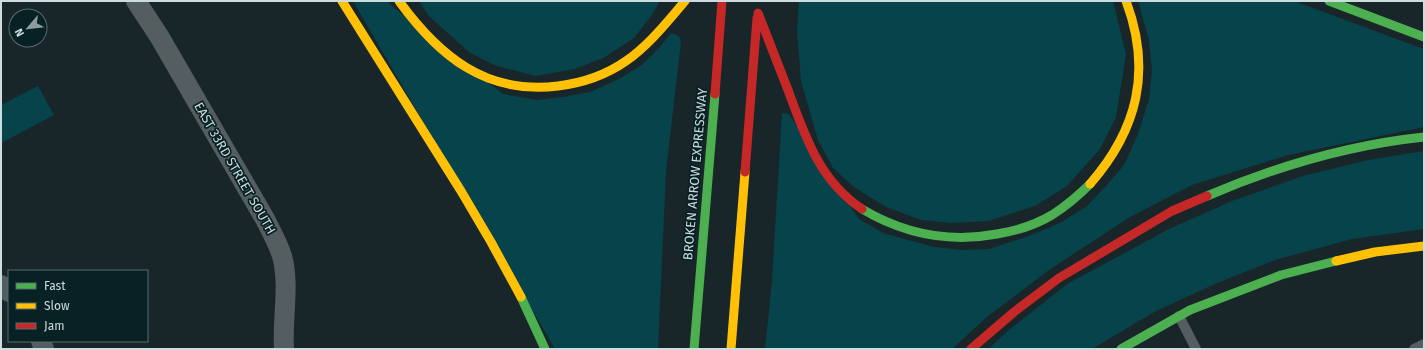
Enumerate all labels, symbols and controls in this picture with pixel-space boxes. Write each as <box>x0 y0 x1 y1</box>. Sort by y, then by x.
north arrow <box>8 8 48 48</box>
text: N <box>12 26 27 39</box>
street label: BROKEN ARROW EXPRESSWAY <box>680 87 710 261</box>
street label: EAST 33RD STREET SOUTH <box>191 99 279 237</box>
legend <box>8 270 148 342</box>
text: Fast <box>44 279 66 293</box>
text: Slow <box>44 299 70 313</box>
text: Jam <box>44 319 64 333</box>

